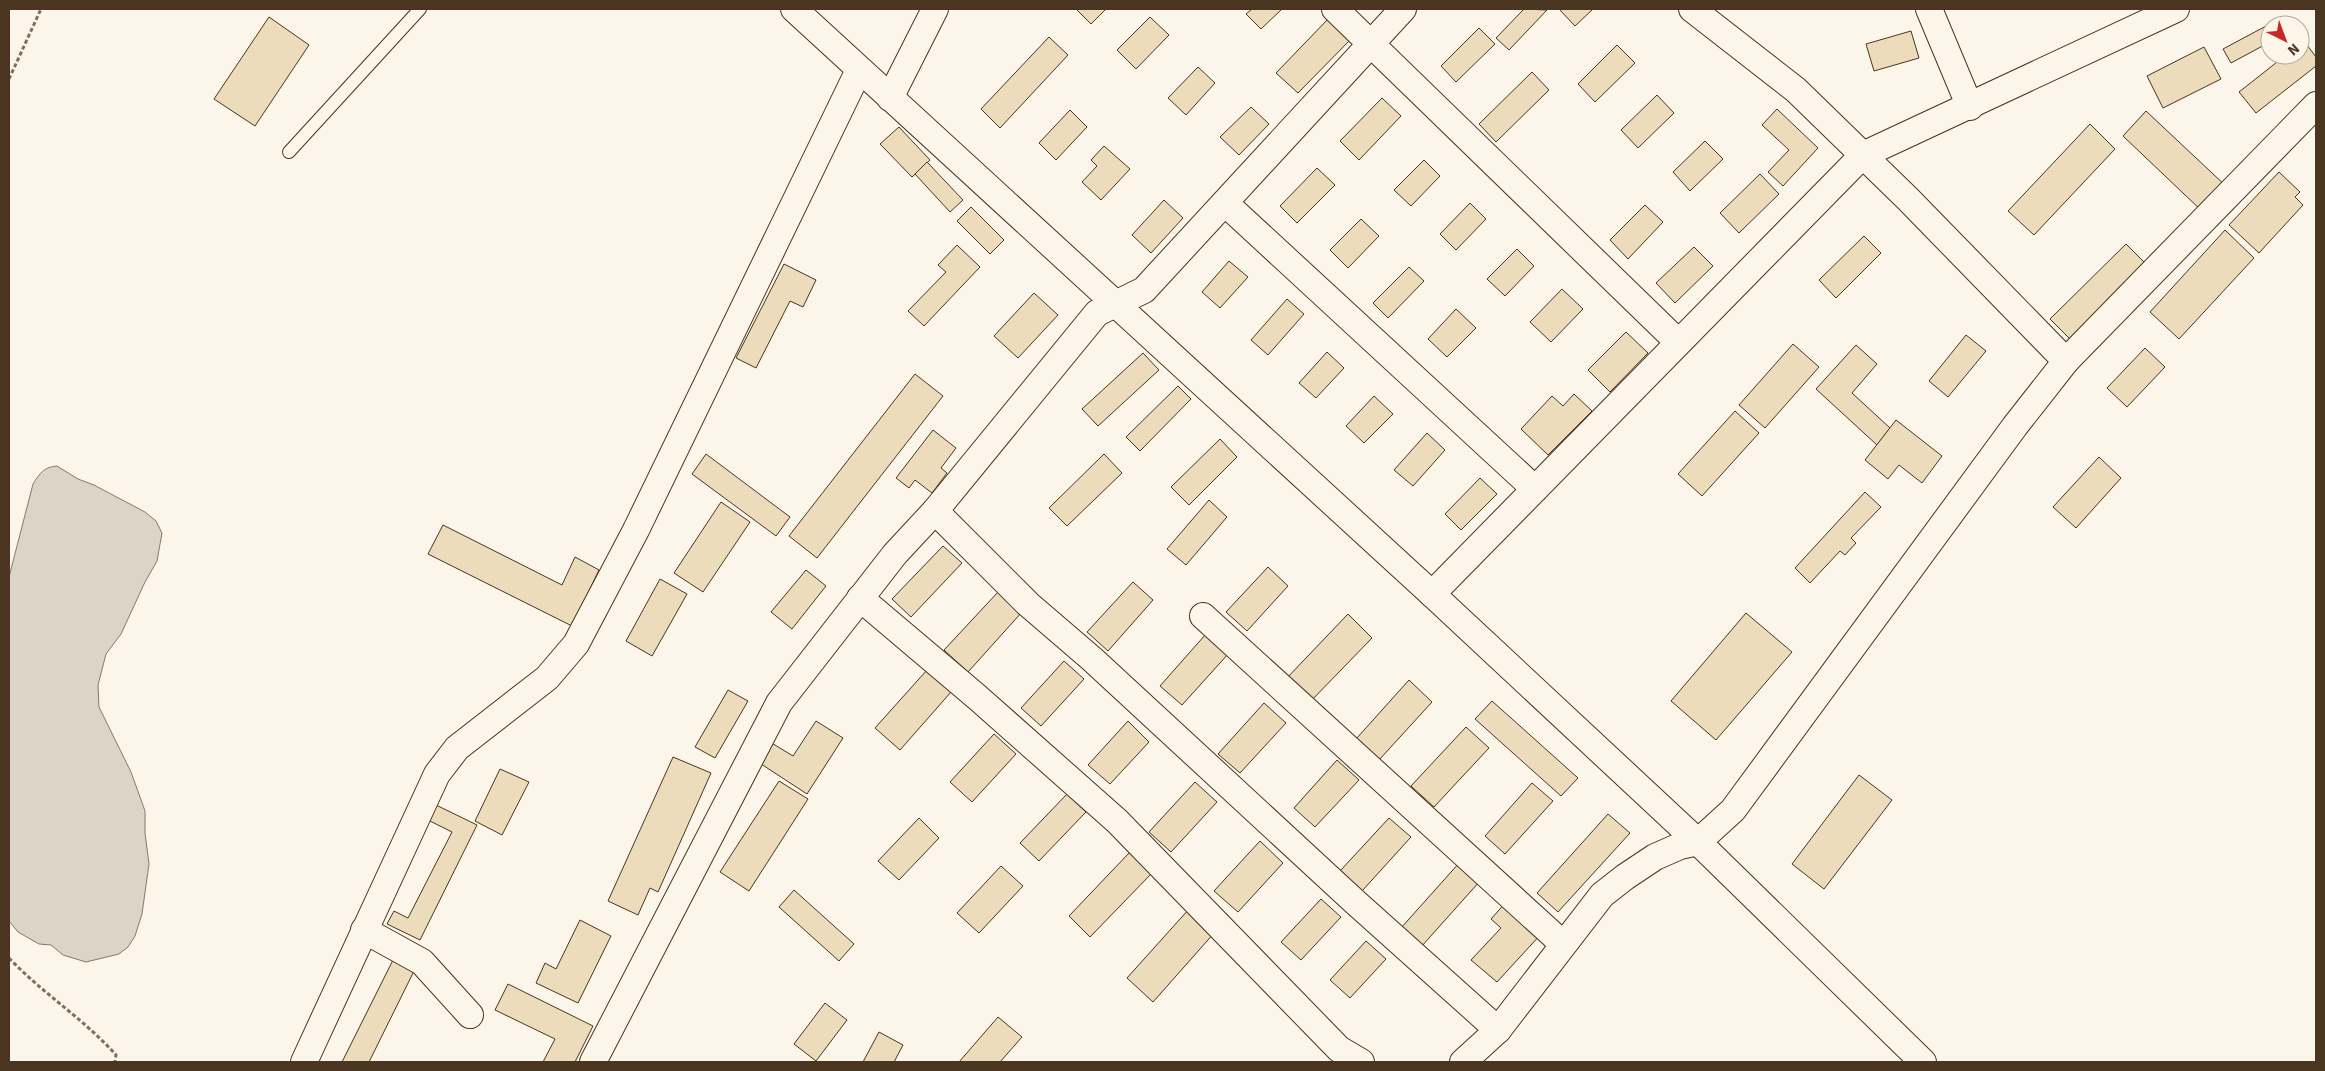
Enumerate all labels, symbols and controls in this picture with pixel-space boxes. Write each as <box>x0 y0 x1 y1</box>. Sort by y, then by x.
north arrow <box>2260 15 2310 65</box>
text: N <box>2284 40 2303 59</box>

